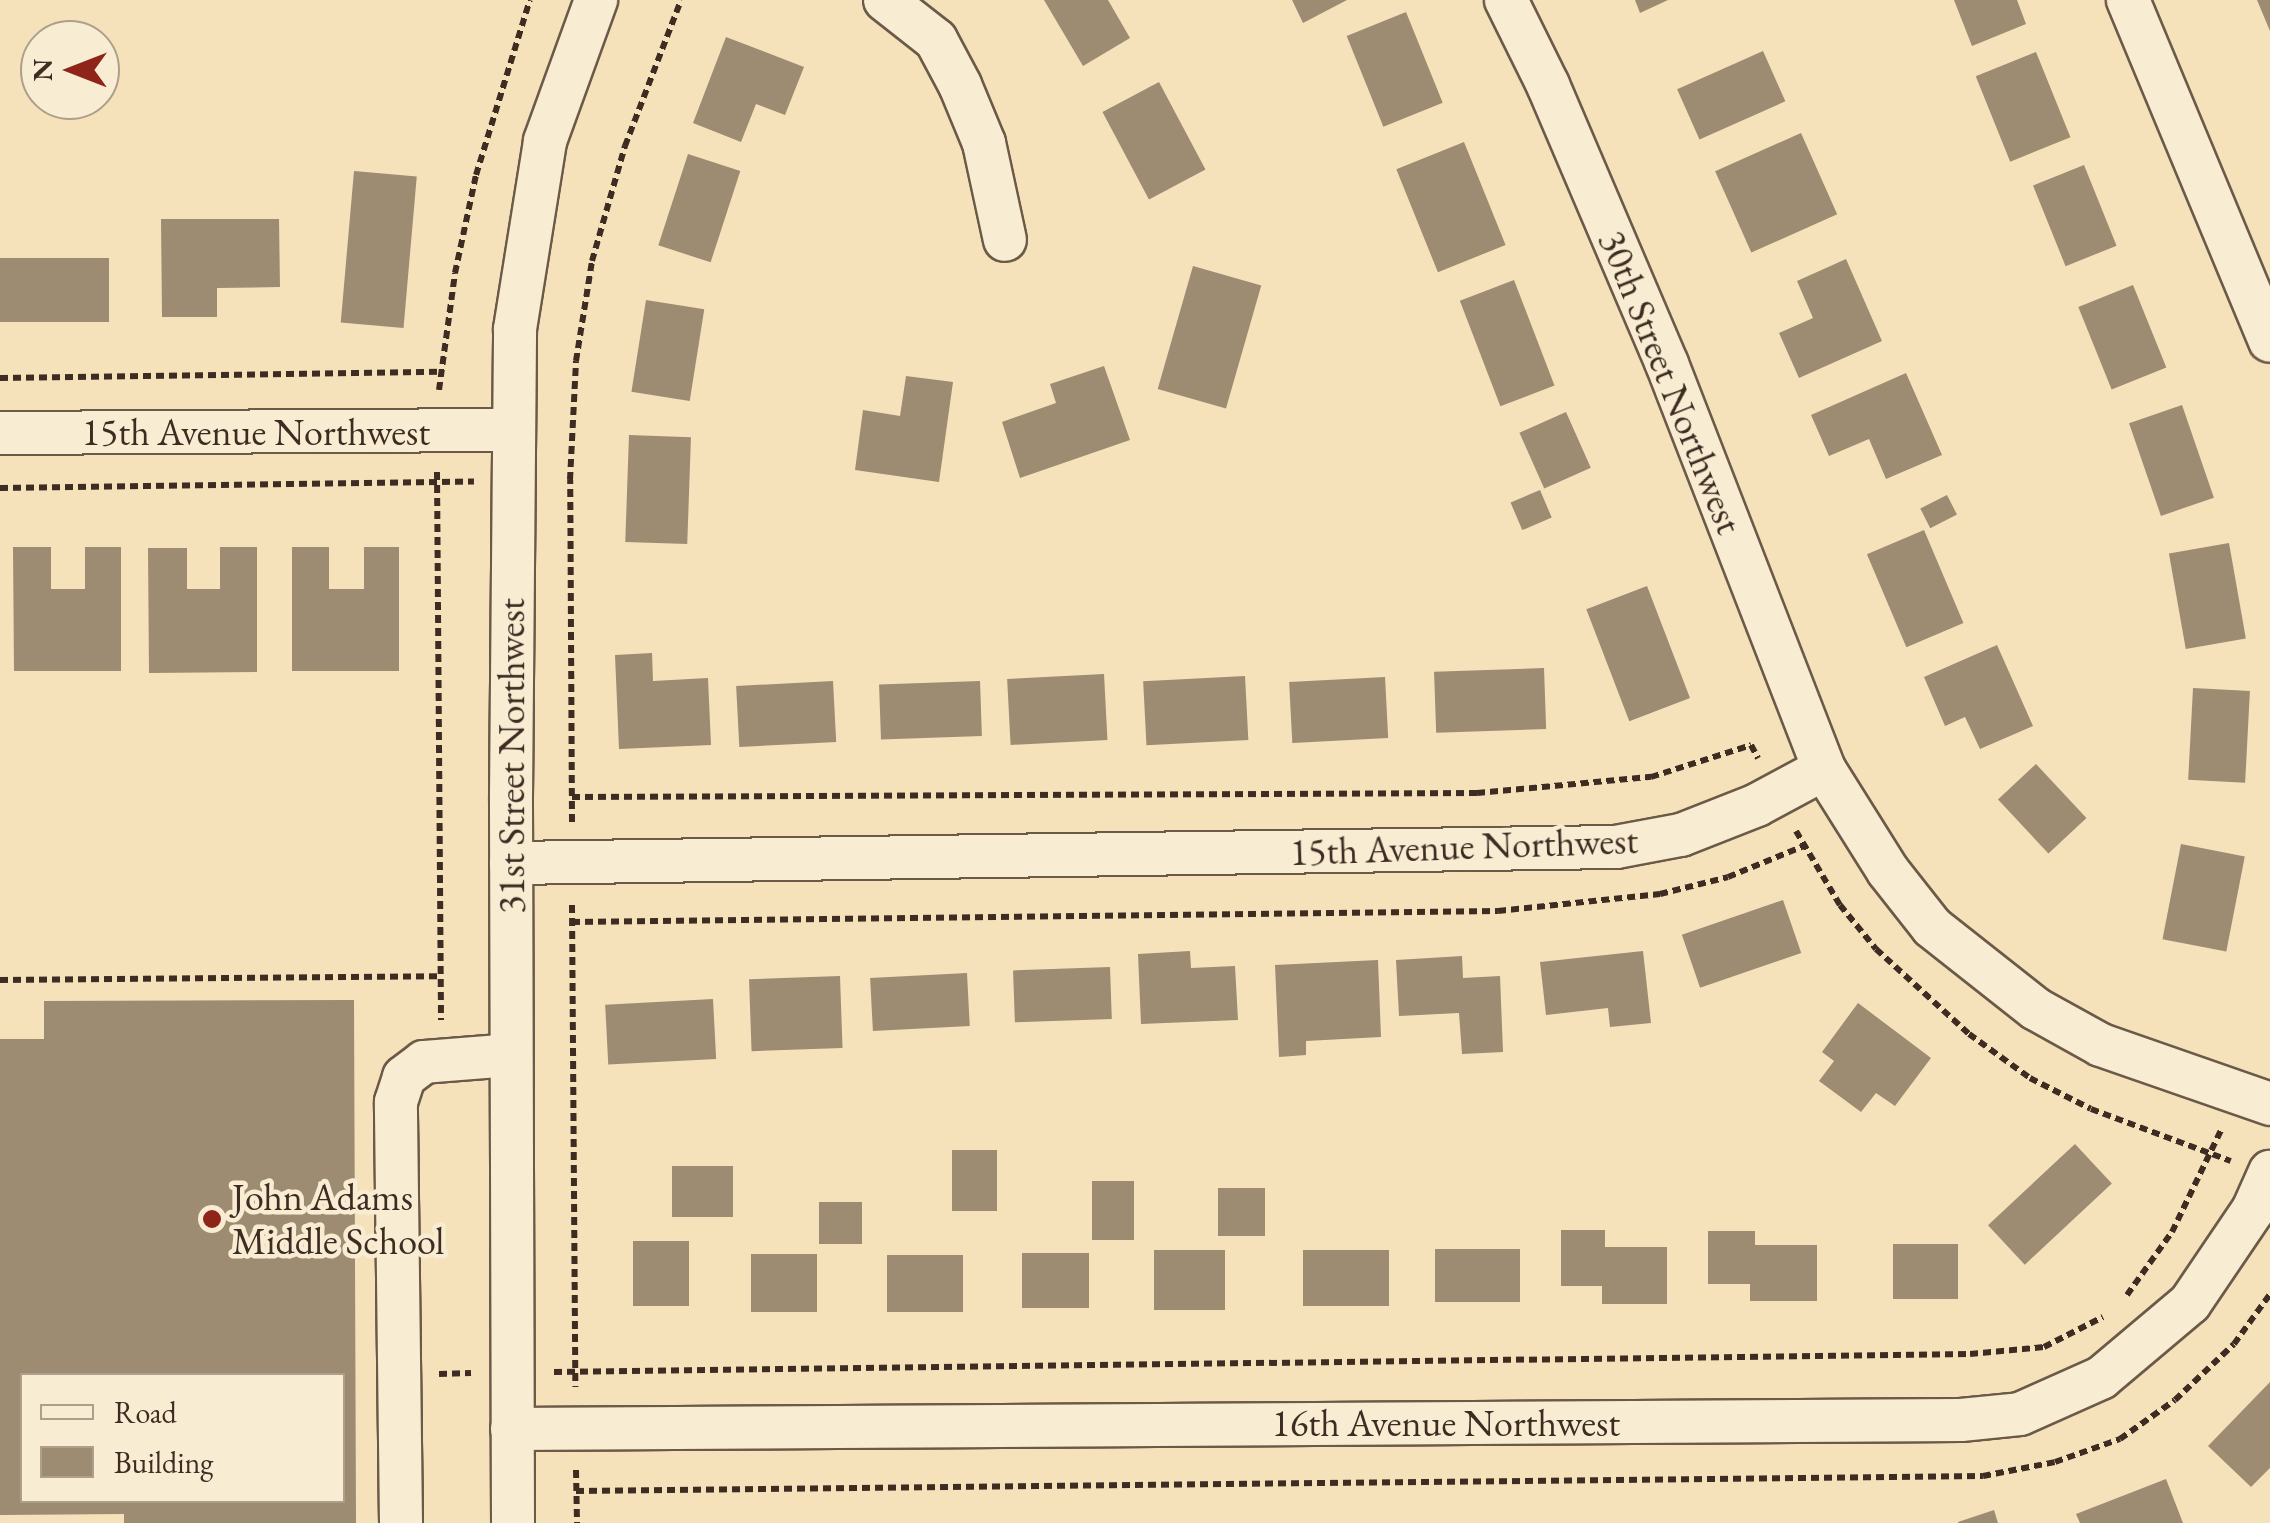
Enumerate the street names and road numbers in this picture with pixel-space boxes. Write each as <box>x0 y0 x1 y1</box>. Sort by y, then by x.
street label: 30th Street Northwest <box>1589 224 1753 540</box>
street label: 15th Avenue Northwest <box>82 409 430 455</box>
street label: 31st Street Northwest <box>488 598 534 914</box>
street label: 15th Avenue Northwest <box>1289 817 1639 875</box>
street label: 16th Avenue Northwest <box>1272 1400 1620 1446</box>

